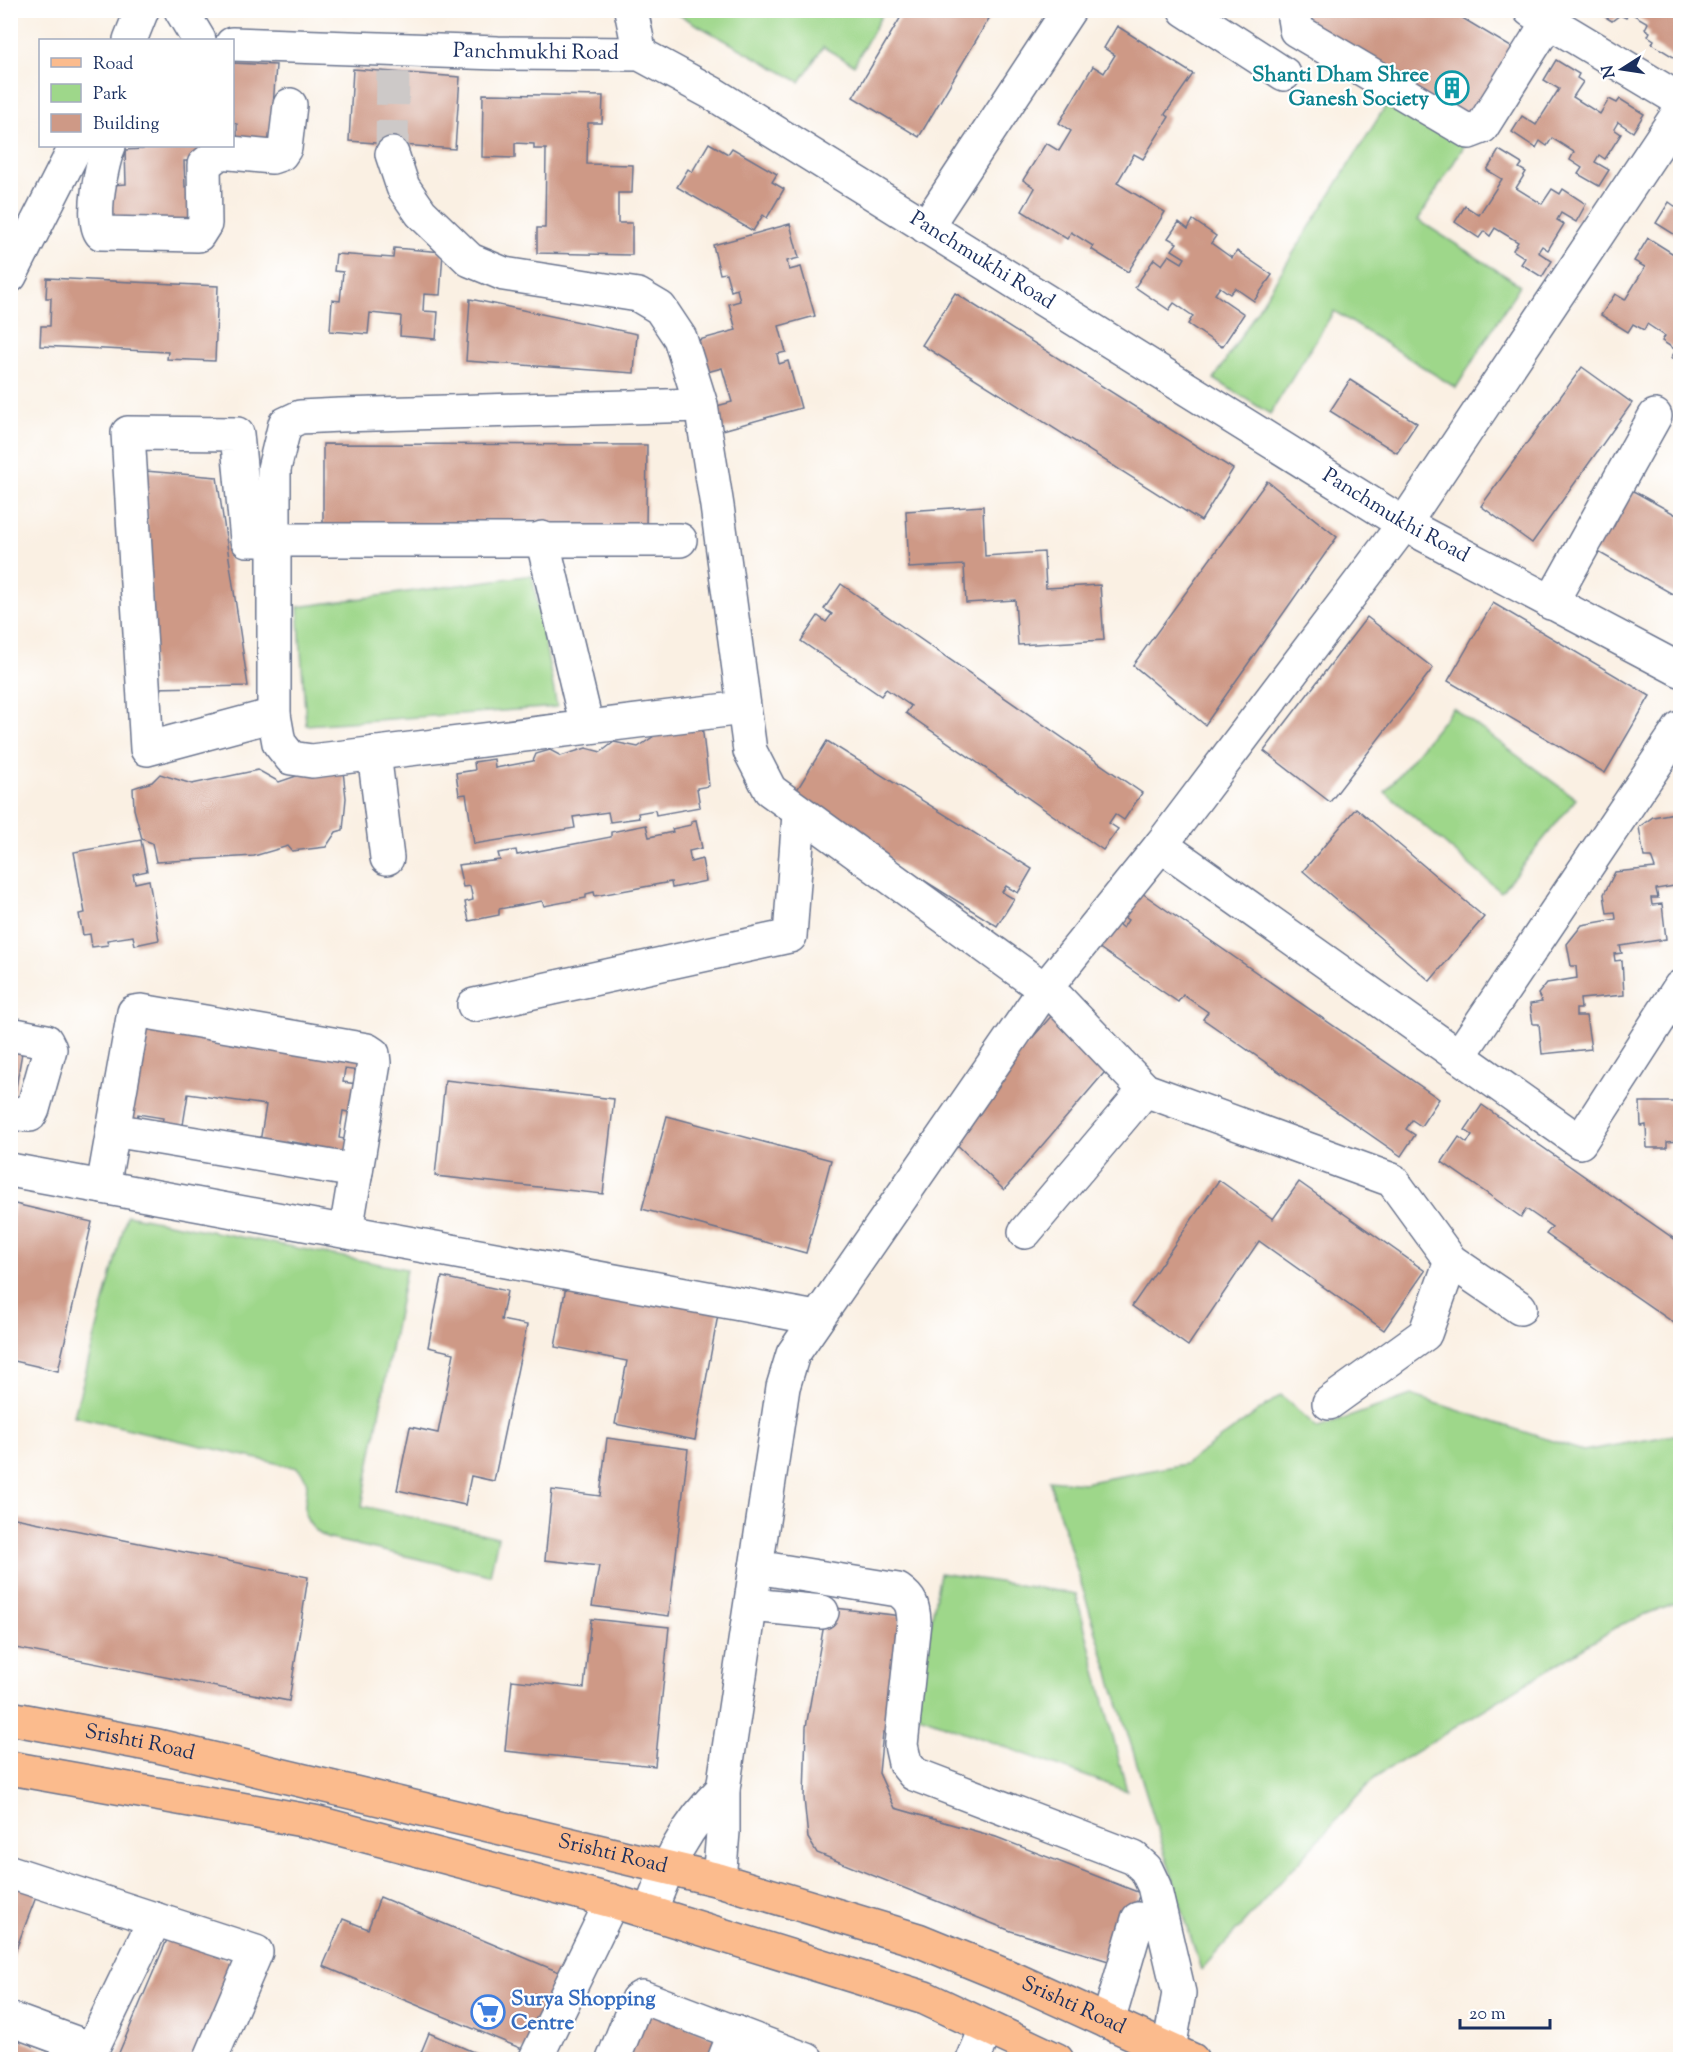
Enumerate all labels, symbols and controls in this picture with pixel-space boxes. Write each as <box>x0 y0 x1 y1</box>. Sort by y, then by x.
street label: Panchmukhi Road <box>452 36 619 69</box>
legend <box>39 39 234 147</box>
north arrow <box>1592 39 1652 99</box>
text: Road <box>93 52 133 78</box>
place label: Shanti Dham Shree Ganesh Society <box>1252 61 1430 115</box>
text: N <box>1597 63 1622 80</box>
building icon: Shanti Dham Shree Ganesh Society <box>1434 70 1470 106</box>
text: Park <box>93 82 128 108</box>
text: Building <box>93 112 159 138</box>
street label: Panchmukhi Road <box>904 205 1060 318</box>
street label: Panchmukhi Road <box>1316 461 1474 571</box>
street label: Srishti Road <box>82 1717 198 1769</box>
street label: Srishti Road <box>555 1827 670 1882</box>
street label: Srishti Road <box>1016 1969 1130 2043</box>
place label: Surya Shopping Centre <box>511 1985 656 2039</box>
scale bar <box>1460 1992 1550 2030</box>
supermarket icon: Surya Shopping Centre <box>470 1994 506 2030</box>
text: 20 m <box>1469 2002 1506 2028</box>

